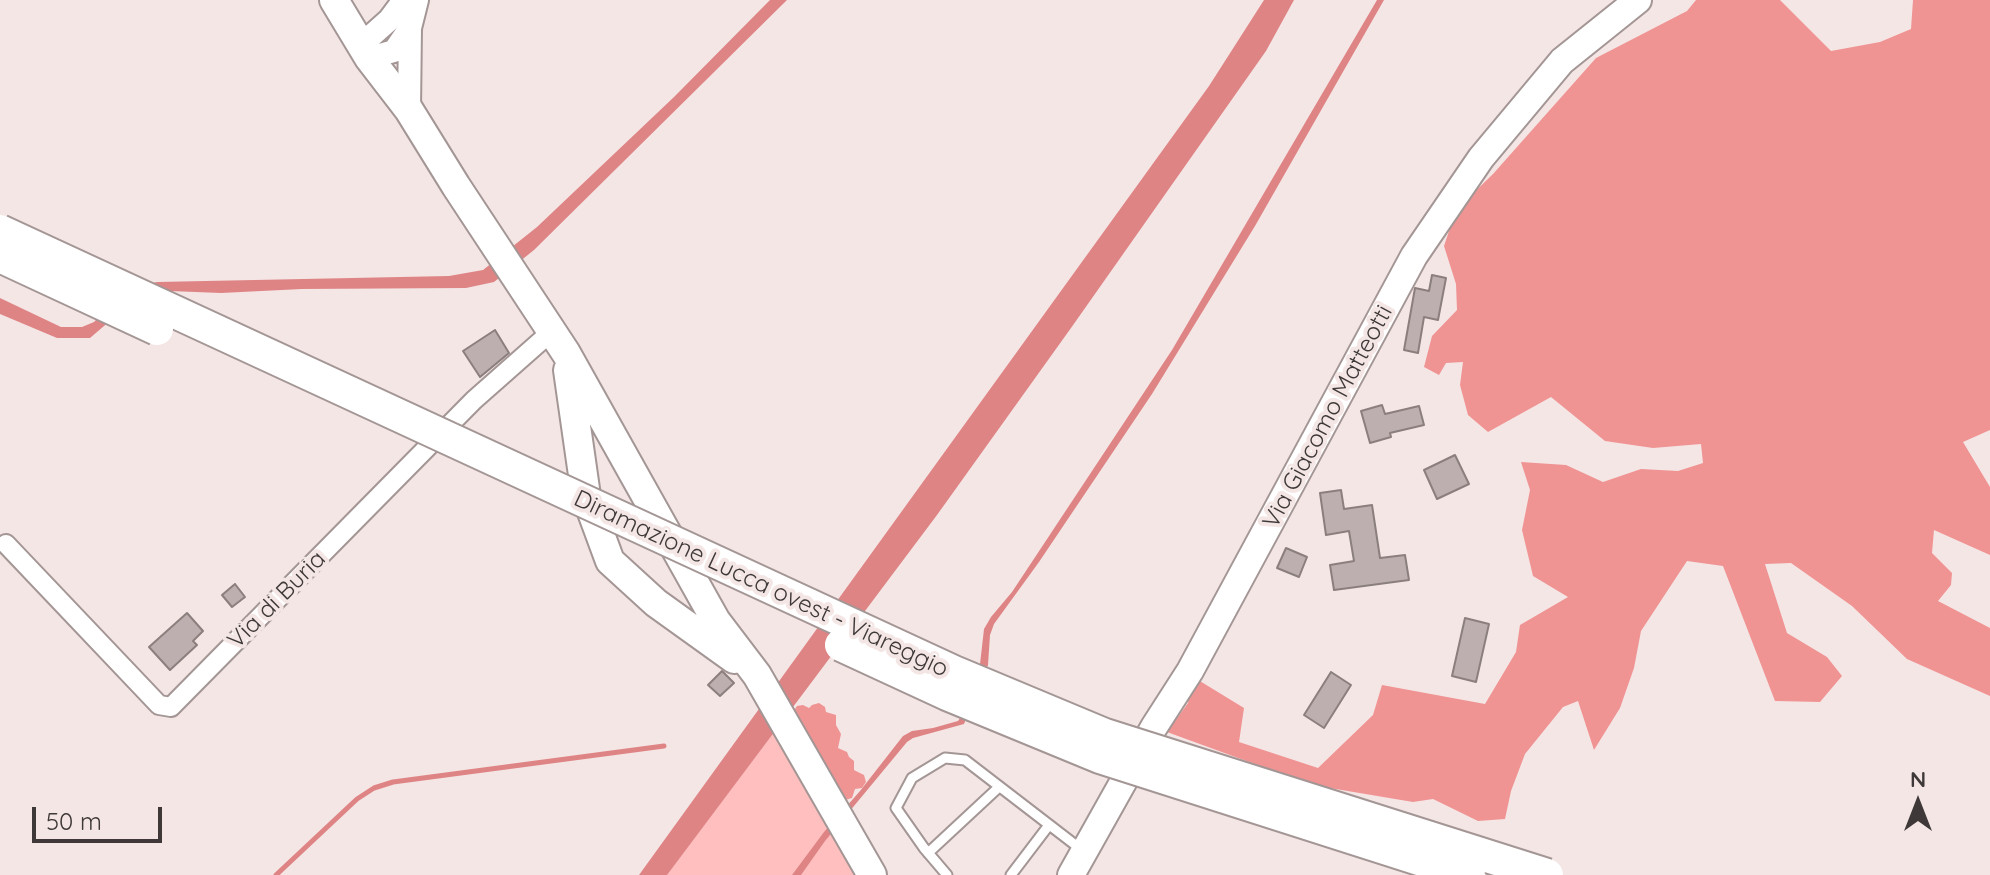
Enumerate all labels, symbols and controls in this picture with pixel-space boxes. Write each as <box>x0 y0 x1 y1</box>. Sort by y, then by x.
street label: Via Giacomo Matteotti <box>1257 301 1399 533</box>
street label: Diramazione Lucca ovest - Viareggio <box>569 484 953 684</box>
street label: Via di Buria <box>222 545 332 655</box>
north arrow <box>1878 763 1958 843</box>
text: N <box>1910 765 1926 793</box>
scale bar <box>36 791 166 841</box>
text: 50 m <box>46 806 102 836</box>

